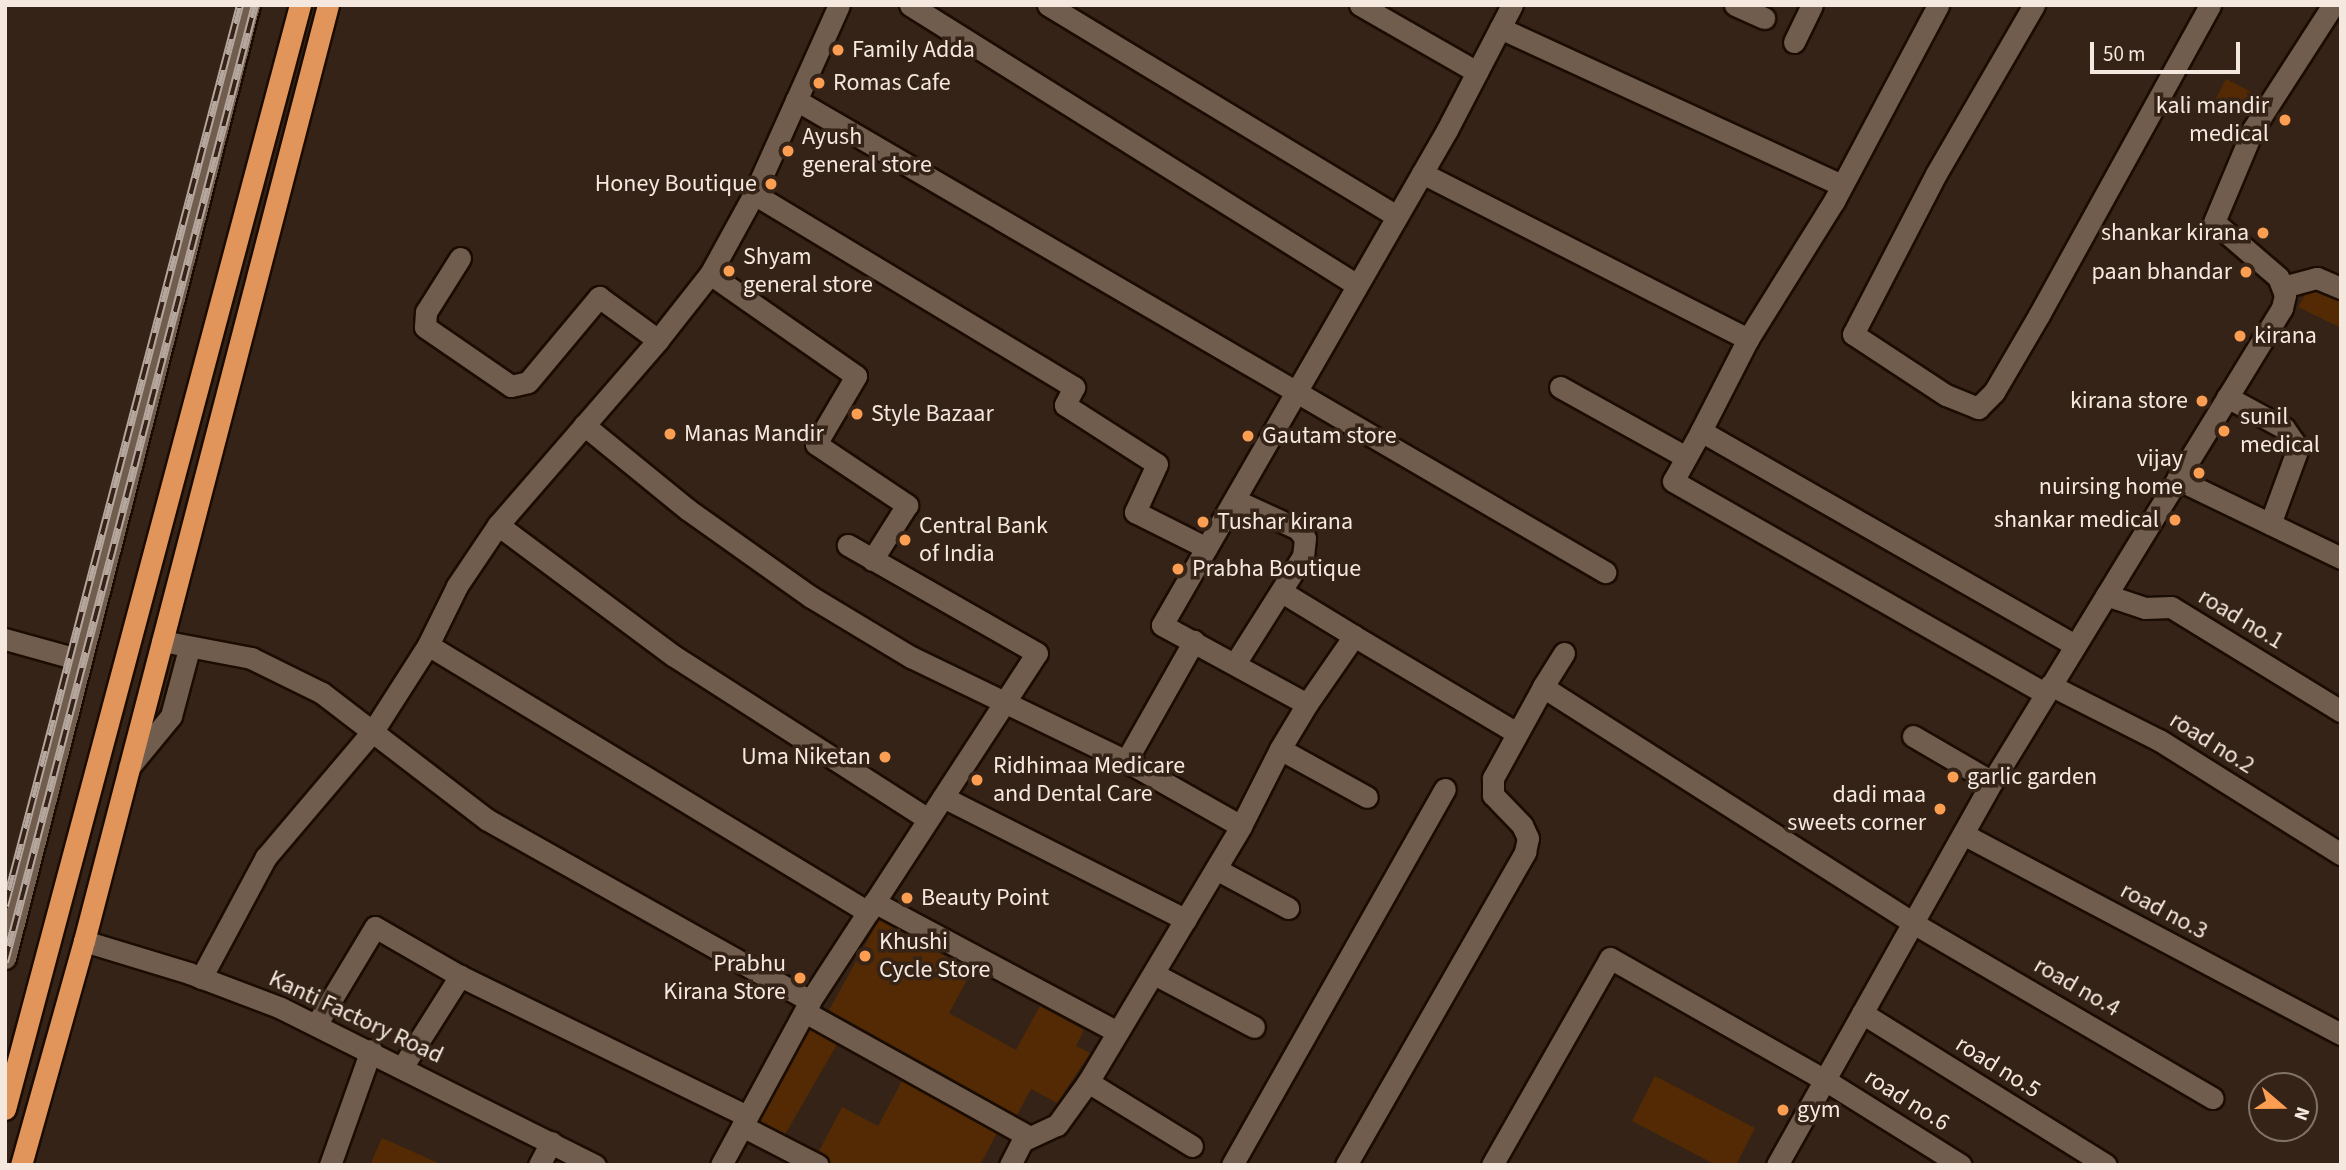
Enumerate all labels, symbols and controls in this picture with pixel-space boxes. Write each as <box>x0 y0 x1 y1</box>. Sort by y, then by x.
scale bar <box>2094 28 2244 72</box>
place label: Family Adda <box>852 36 975 64</box>
text: 50 m <box>2103 39 2145 69</box>
marker: Family Adda <box>830 42 846 58</box>
place label: Romas Cafe <box>833 69 951 97</box>
marker: Romas Cafe <box>811 75 827 91</box>
place label: kali mandir medical <box>2156 92 2269 148</box>
marker: kali mandir medical <box>2275 110 2295 130</box>
place label: Ayush general store <box>802 123 932 179</box>
marker: Ayush general store <box>780 143 796 159</box>
place label: Honey Boutique <box>595 170 757 198</box>
marker: Honey Boutique <box>763 176 779 192</box>
place label: shankar kirana <box>2101 219 2249 247</box>
marker: shankar kirana <box>2255 225 2271 241</box>
place label: Shyam general store <box>743 243 873 299</box>
place label: paan bhandar <box>2092 258 2232 286</box>
marker: Shyam general store <box>721 263 737 279</box>
marker: paan bhandar <box>2238 264 2254 280</box>
place label: kirana <box>2254 322 2317 350</box>
marker: kirana <box>2232 328 2248 344</box>
place label: kirana store <box>2070 387 2188 415</box>
marker: kirana store <box>2194 393 2210 409</box>
place label: Style Bazaar <box>871 400 994 428</box>
place label: sunil medical <box>2240 403 2320 459</box>
marker: Style Bazaar <box>849 406 865 422</box>
place label: Manas Mandir <box>684 420 824 448</box>
marker: sunil medical <box>2214 421 2234 441</box>
place label: Gautam store <box>1262 422 1397 450</box>
marker: Manas Mandir <box>662 426 678 442</box>
marker: Gautam store <box>1240 428 1256 444</box>
place label: vijay nuirsing home <box>2039 445 2183 501</box>
marker: vijay nuirsing home <box>2189 463 2209 483</box>
place label: shankar medical <box>1994 506 2159 534</box>
place label: Tushar kirana <box>1217 508 1353 536</box>
marker: shankar medical <box>2165 510 2185 530</box>
place label: Central Bank of India <box>919 512 1048 568</box>
marker: Tushar kirana <box>1195 514 1211 530</box>
marker: Central Bank of India <box>897 532 913 548</box>
place label: Prabha Boutique <box>1192 555 1361 583</box>
marker: Prabha Boutique <box>1170 561 1186 577</box>
street label: road no.1 <box>2193 582 2289 656</box>
street label: road no.2 <box>2164 706 2260 780</box>
place label: Uma Niketan <box>741 743 871 771</box>
marker: Uma Niketan <box>877 749 893 765</box>
place label: Ridhimaa Medicare and Dental Care <box>993 752 1185 808</box>
place label: garlic garden <box>1967 763 2097 791</box>
marker: garlic garden <box>1945 769 1961 785</box>
marker: Ridhimaa Medicare and Dental Care <box>967 770 987 790</box>
place label: dadi maa sweets corner <box>1787 781 1926 837</box>
marker: dadi maa sweets corner <box>1932 801 1948 817</box>
street label: road no.3 <box>2115 876 2213 946</box>
place label: Beauty Point <box>921 884 1049 912</box>
marker: Beauty Point <box>899 890 915 906</box>
place label: Khushi Cycle Store <box>879 928 990 984</box>
marker: Khushi Cycle Store <box>857 948 873 964</box>
place label: Prabhu Kirana Store <box>663 950 786 1006</box>
street label: road no.4 <box>2029 951 2125 1023</box>
street label: Kanti Factory Road <box>264 964 448 1070</box>
marker: Prabhu Kirana Store <box>792 970 808 986</box>
street label: road no.5 <box>1950 1030 2046 1104</box>
street label: road no.6 <box>1859 1063 1955 1137</box>
north arrow <box>2248 1072 2318 1142</box>
place label: gym <box>1797 1096 1841 1124</box>
marker: gym <box>1775 1102 1791 1118</box>
text: N <box>2286 1103 2316 1124</box>

